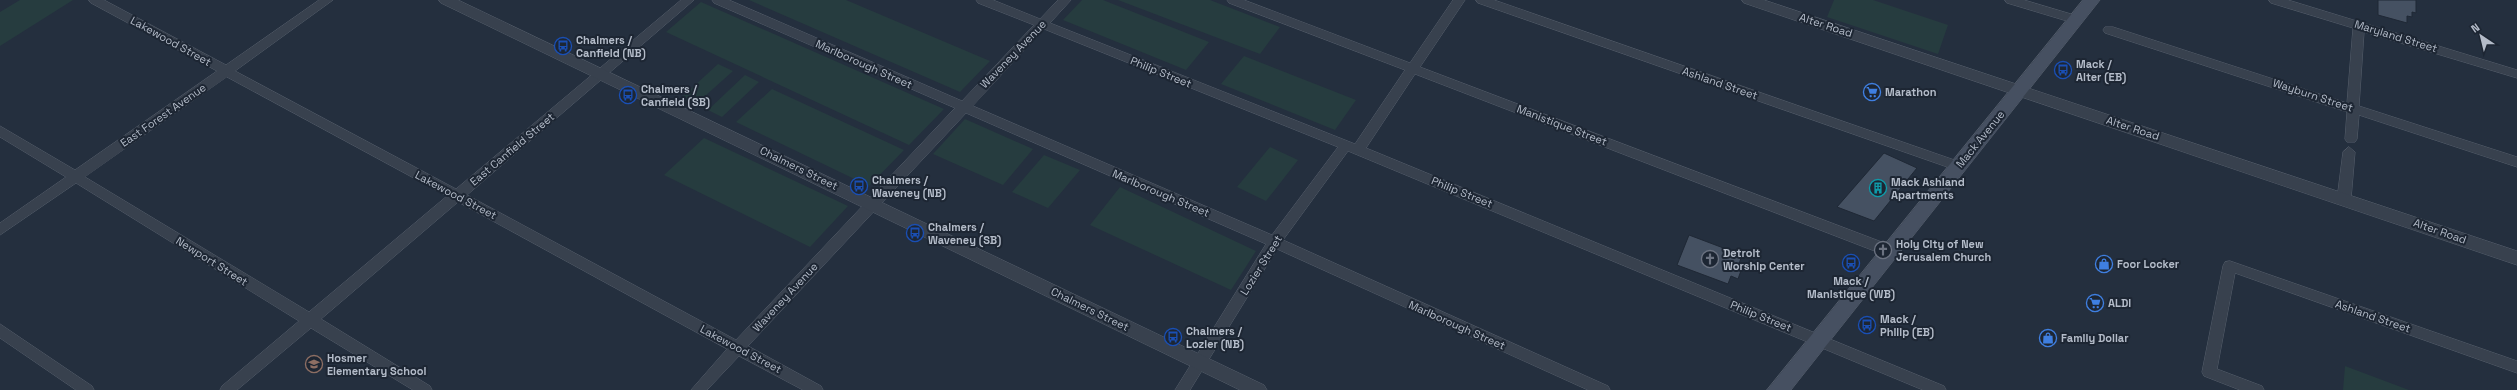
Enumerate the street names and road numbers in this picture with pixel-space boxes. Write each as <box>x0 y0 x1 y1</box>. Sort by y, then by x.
street label: Alter Road <box>1798 10 1854 40</box>
street label: Lakewood Street <box>128 13 214 69</box>
street label: Waveney Avenue <box>977 17 1049 91</box>
street label: Maryland Street <box>2353 17 2439 55</box>
street label: Marlborough Street <box>814 36 914 92</box>
street label: Philip Street <box>1128 53 1194 91</box>
street label: Ashland Street <box>1680 64 1760 102</box>
street label: Wayburn Street <box>2271 75 2355 115</box>
street label: East Forest Avenue <box>117 80 209 150</box>
street label: Manistique Street <box>1515 101 1609 149</box>
street label: Mack Avenue <box>1953 108 2007 170</box>
street label: East Canfield Street <box>467 110 557 188</box>
street label: Alter Road <box>2105 113 2161 143</box>
street label: Chalmers Street <box>758 143 840 193</box>
street label: Marlborough Street <box>1110 166 1212 220</box>
street label: Lakewood Street <box>413 168 499 222</box>
street label: Philip Street <box>1429 173 1495 211</box>
street label: Alter Road <box>2412 215 2468 247</box>
street label: Lozier Street <box>1237 232 1285 298</box>
street label: Newport Street <box>173 233 251 289</box>
street label: Waveney Avenue <box>749 260 821 334</box>
street label: Chalmers Street <box>1049 284 1131 334</box>
street label: Marlborough Street <box>1407 297 1507 353</box>
street label: Philip Street <box>1728 297 1794 335</box>
street label: Ashland Street <box>2333 297 2413 335</box>
street label: Lakewood Street <box>698 322 784 376</box>

